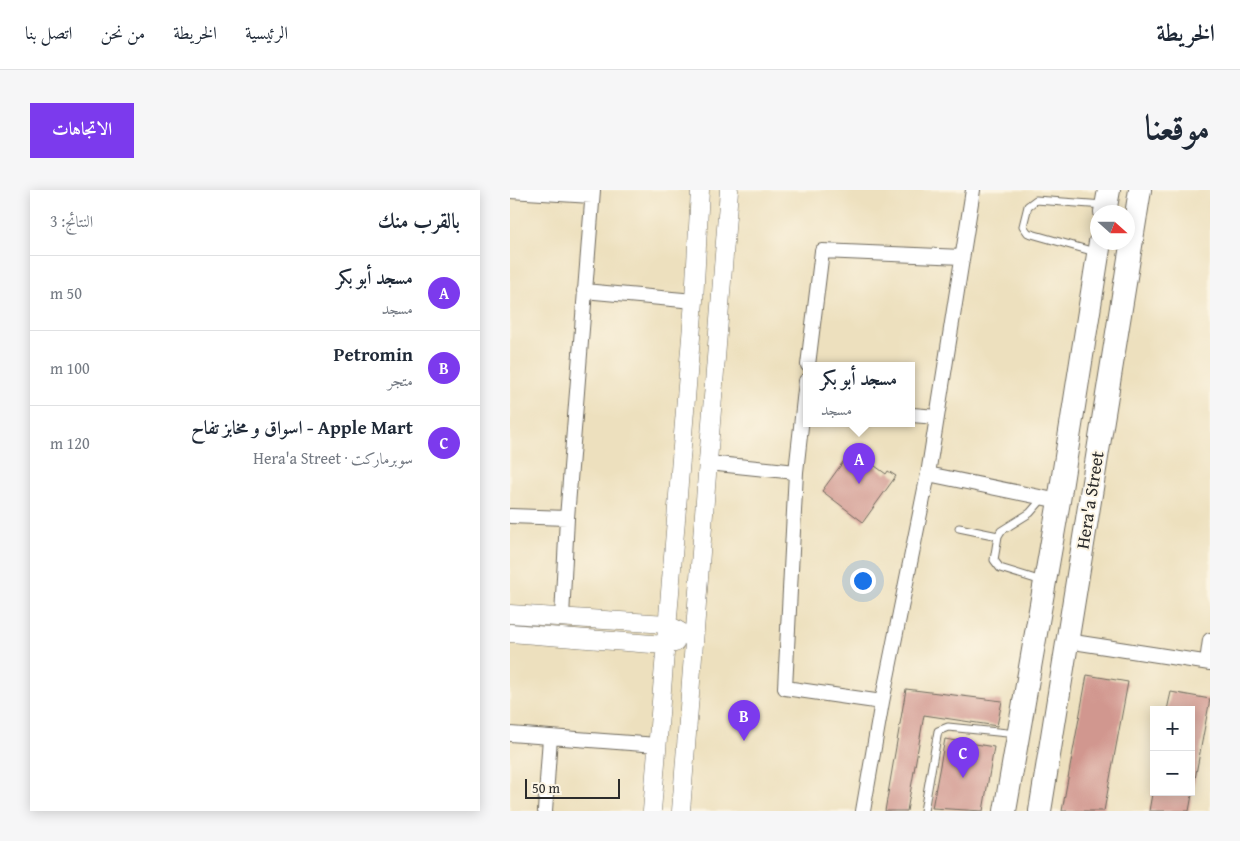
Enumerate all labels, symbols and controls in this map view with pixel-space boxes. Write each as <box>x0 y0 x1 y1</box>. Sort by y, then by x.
text: الخريطة <box>1157 15 1215 50</box>
text: اتصل بنا <box>25 19 72 46</box>
text: من نحن <box>100 19 145 46</box>
text: الخريطة <box>173 19 217 46</box>
text: الرئيسية <box>245 19 288 46</box>
text: موقعنا <box>1145 101 1210 152</box>
button: الاتجاهات <box>30 103 134 158</box>
text: بالقرب منك <box>378 205 460 236</box>
north arrow <box>1090 205 1135 250</box>
text: النتائج: 3 <box>50 209 93 233</box>
text: مسجد أبو بكر <box>337 263 413 291</box>
text: 50 m <box>50 281 82 305</box>
text: A <box>439 281 449 305</box>
text: مسجد <box>382 296 413 320</box>
text: Petromin <box>333 340 413 368</box>
text: 100 m <box>50 356 90 380</box>
text: B <box>439 356 449 380</box>
popup <box>803 362 915 427</box>
text: مسجد أبو بكر <box>821 364 897 392</box>
text: متجر <box>388 368 413 392</box>
text: مسجد <box>821 397 852 421</box>
text: Apple Mart - اسواق و مخابز تفاح <box>191 413 413 441</box>
text: 120 m <box>50 431 90 455</box>
text: C <box>439 431 449 455</box>
pin: A <box>843 443 875 484</box>
text: سوبرماركت · Hera'a Street <box>253 446 413 470</box>
street label: Hera'a Street <box>1068 448 1111 551</box>
your location <box>850 568 876 594</box>
pin: B <box>728 700 760 741</box>
map controls <box>1150 706 1195 796</box>
button: + <box>1150 706 1195 751</box>
pin: C <box>947 737 979 778</box>
button: − <box>1150 751 1195 796</box>
scale bar <box>525 776 620 799</box>
text: 50 m <box>532 778 560 798</box>

